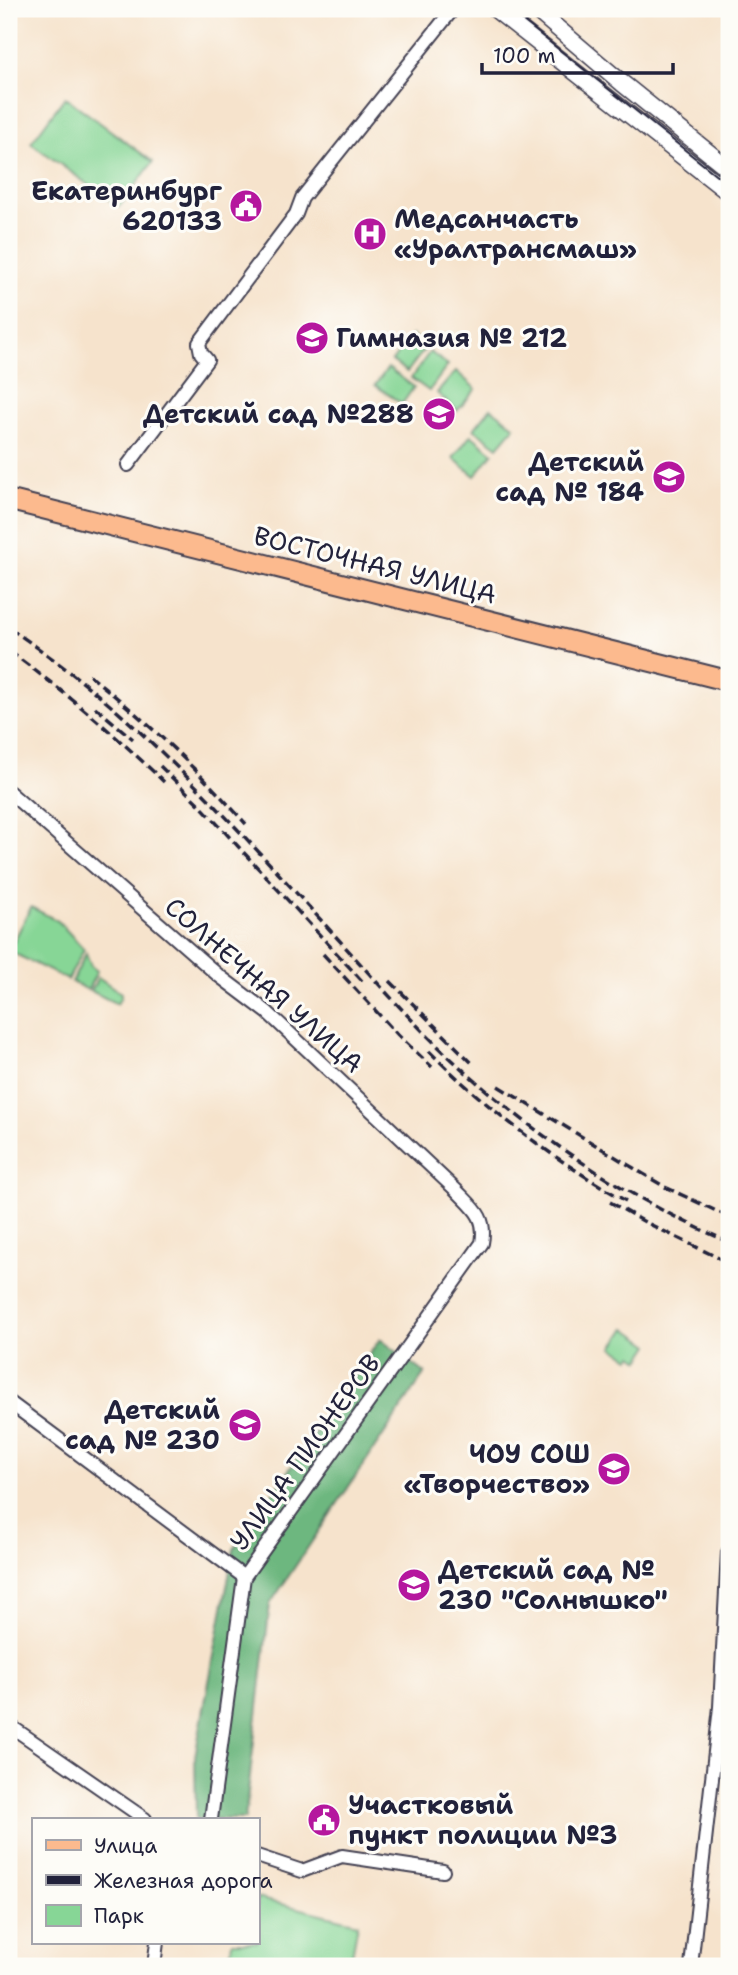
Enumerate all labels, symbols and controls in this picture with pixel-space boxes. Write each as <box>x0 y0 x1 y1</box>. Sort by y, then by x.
scale bar <box>482 32 673 76</box>
text: 100 m <box>493 42 556 70</box>
place label: Екатеринбург 620133 <box>31 173 223 238</box>
public building icon: Екатеринбург 620133 <box>227 187 265 225</box>
place label: Медсанчасть «Уралтрансмаш» <box>394 201 637 266</box>
hospital icon: Медсанчасть «Уралтрансмаш» <box>351 215 389 253</box>
school or university icon: Гимназия № 212 <box>293 319 331 357</box>
place label: Гимназия № 212 <box>336 320 567 355</box>
school or university icon: Детский сад №288 <box>420 395 458 433</box>
place label: Детский сад №288 <box>143 396 414 431</box>
place label: Детский сад № 184 <box>496 444 644 509</box>
school or university icon: Детский сад № 184 <box>650 458 688 496</box>
street label: ВОСТОЧНАЯ УЛИЦА <box>250 517 500 612</box>
street label: СОЛНЕЧНАЯ УЛИЦА <box>158 889 371 1080</box>
street label: УЛИЦА ПИОНЕРОВ <box>221 1346 388 1557</box>
place label: Детский сад № 230 <box>65 1392 220 1457</box>
school or university icon: Детский сад № 230 <box>226 1406 264 1444</box>
place label: ЧОУ СОШ «Творчество» <box>404 1436 590 1501</box>
school or university icon: ЧОУ СОШ «Творчество» <box>595 1450 633 1488</box>
place label: Детский сад № 230 "Солнышко" <box>438 1552 668 1617</box>
school or university icon: Детский сад № 230 "Солнышко" <box>395 1566 433 1604</box>
place label: Участковый пункт полиции №3 <box>348 1787 617 1852</box>
public building icon: Участковый пункт полиции №3 <box>305 1801 343 1839</box>
legend <box>32 1818 259 1944</box>
text: Улица <box>94 1832 157 1860</box>
text: Железная дорога <box>94 1867 273 1895</box>
text: Парк <box>94 1902 144 1930</box>

